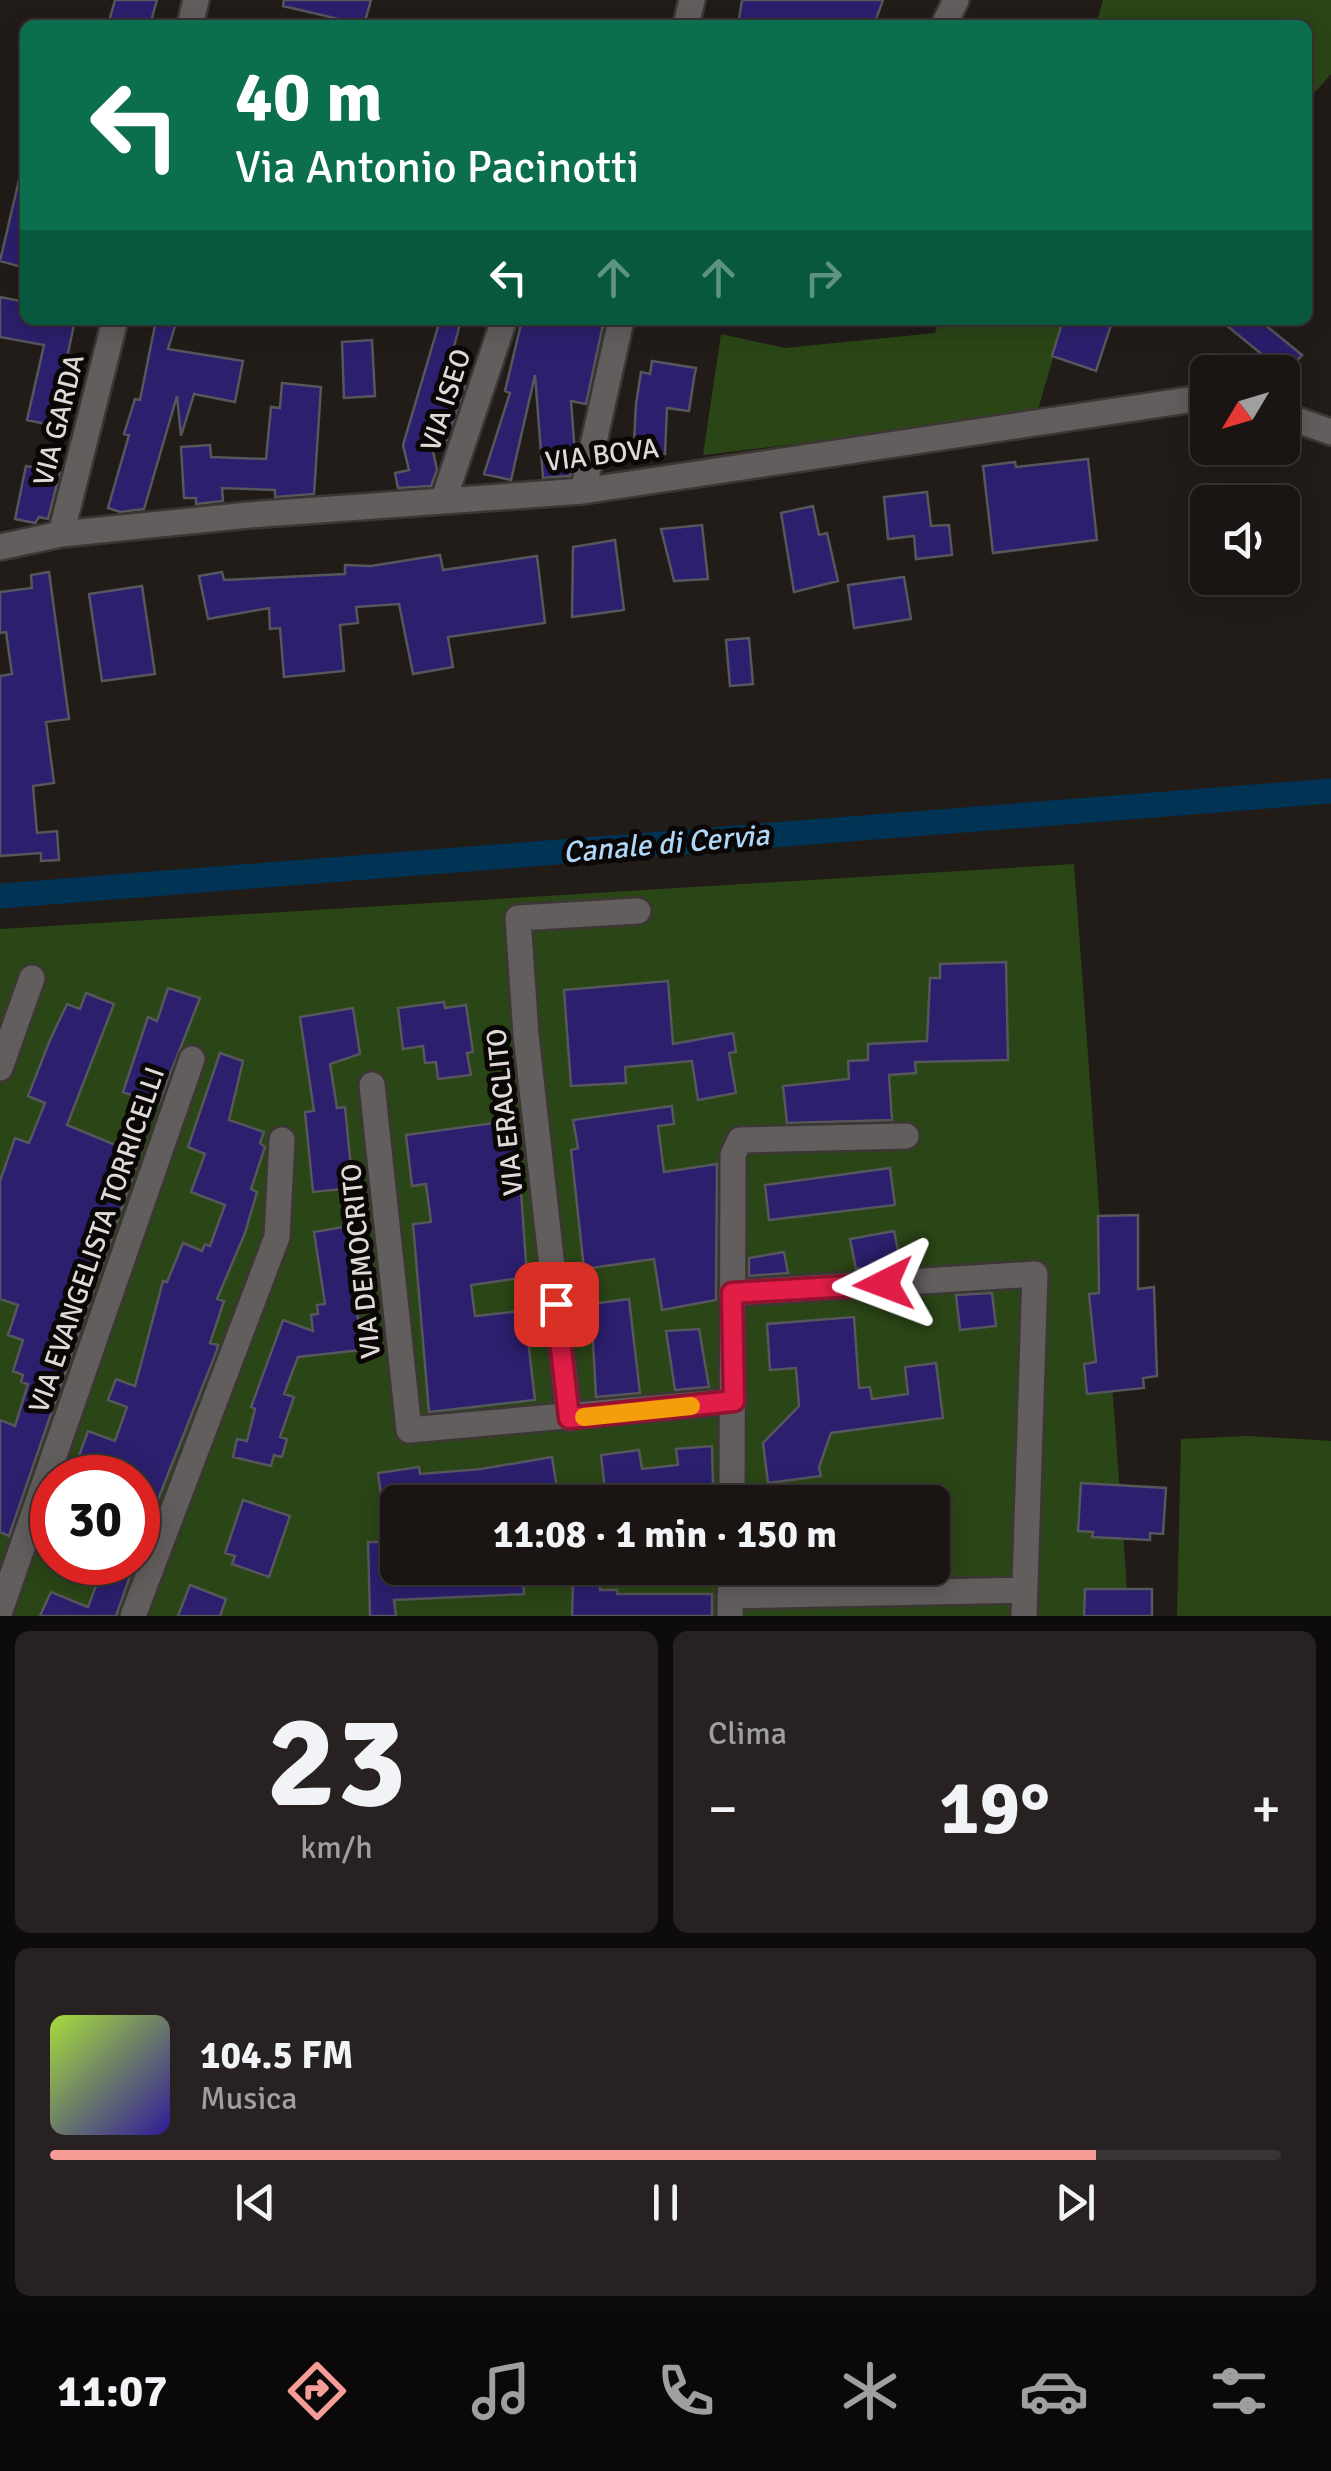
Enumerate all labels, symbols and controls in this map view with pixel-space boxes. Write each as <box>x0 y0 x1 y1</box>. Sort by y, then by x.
text: 40 m <box>235 54 383 140</box>
icon: left <box>70 60 200 190</box>
text: Via Antonio Pacinotti <box>235 140 639 195</box>
icon: left <box>481 250 536 305</box>
icon: ahead <box>586 250 641 305</box>
icon: ahead <box>691 250 746 305</box>
icon: right <box>796 250 851 305</box>
street label: VIA ISEO <box>414 345 478 455</box>
street label: VIA GARDA <box>26 351 92 489</box>
north arrow <box>1190 355 1300 465</box>
map controls <box>1190 355 1300 595</box>
street label: VIA BOVA <box>543 431 661 479</box>
button: sound <box>1190 485 1300 595</box>
water label: Canale di Cervia <box>561 816 771 871</box>
street label: VIA ERACLITO <box>479 1027 531 1197</box>
street label: VIA EVANGELISTA TORRICELLI <box>22 1063 172 1417</box>
street label: VIA DEMOCRITO <box>334 1162 388 1360</box>
position arrow <box>832 1232 936 1336</box>
pin <box>514 1262 599 1347</box>
icon: arrive <box>529 1277 584 1332</box>
speed limit sign: 30 <box>30 1455 160 1585</box>
text: 11:08 · 1 min · 150 m <box>493 1511 837 1558</box>
text: 23 <box>266 1683 407 1843</box>
text: Clima <box>708 1714 787 1753</box>
text: 19° <box>939 1762 1050 1855</box>
text: − <box>708 1775 738 1843</box>
text: + <box>1251 1775 1281 1843</box>
text: km/h <box>300 1828 373 1867</box>
text: 104.5 FM <box>200 2032 353 2079</box>
text: Musica <box>200 2079 297 2118</box>
icon: previous <box>228 2175 283 2230</box>
icon: pause <box>638 2175 693 2230</box>
icon: next <box>1048 2175 1103 2230</box>
icon: directions <box>282 2356 352 2426</box>
icon: music <box>466 2356 536 2426</box>
icon: phone <box>651 2356 721 2426</box>
icon: climate <box>835 2356 905 2426</box>
icon: car <box>1019 2356 1089 2426</box>
icon: filters <box>1204 2356 1274 2426</box>
text: 11:07 <box>57 2364 168 2419</box>

